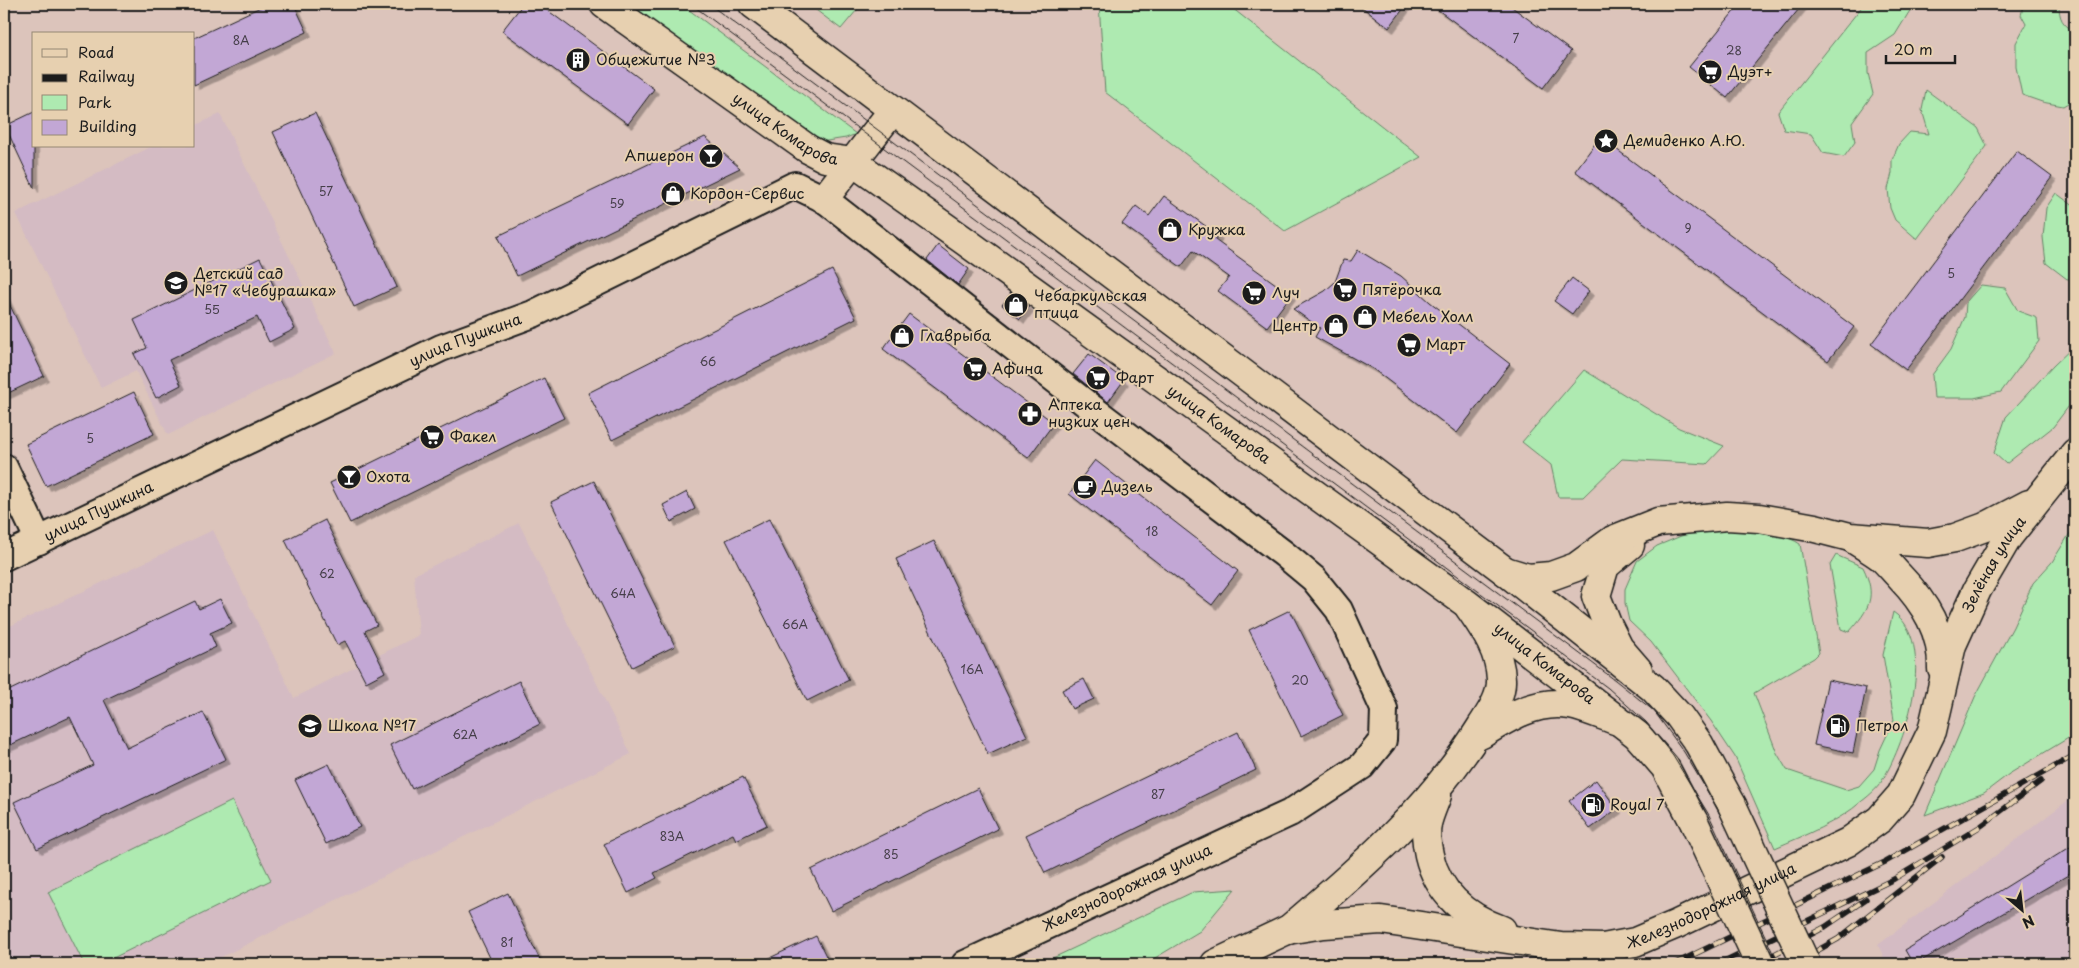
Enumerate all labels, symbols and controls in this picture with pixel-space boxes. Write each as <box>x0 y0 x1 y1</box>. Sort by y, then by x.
house number: 7 <box>1513 29 1520 47</box>
house number: 8А <box>233 31 249 49</box>
legend <box>32 32 195 148</box>
scale bar <box>1886 32 1955 64</box>
text: 20 m <box>1894 37 1933 60</box>
text: Road <box>78 40 114 63</box>
house number: 28 <box>1726 41 1742 59</box>
building icon: Общежитие №3 <box>565 47 591 73</box>
place label: Общежитие №3 <box>596 47 716 70</box>
supermarket icon: Дуэт+ <box>1697 59 1723 85</box>
place label: Дуэт+ <box>1727 59 1773 82</box>
text: Railway <box>78 64 135 87</box>
street label: улица Комарова <box>728 86 840 170</box>
text: Park <box>78 90 112 113</box>
text: Building <box>78 114 137 137</box>
place icon: Демиденко А.Ю. <box>1593 128 1619 154</box>
place label: Демиденко А.Ю. <box>1623 128 1746 151</box>
place label: Апшерон <box>625 143 694 166</box>
bar icon: Апшерон <box>698 143 724 169</box>
shop icon: Кордон-Сервис <box>660 181 686 207</box>
place label: Кордон-Сервис <box>690 181 805 204</box>
house number: 57 <box>319 182 333 200</box>
house number: 59 <box>610 194 624 212</box>
shop icon: Кружка <box>1157 217 1183 243</box>
place label: Кружка <box>1188 217 1246 240</box>
house number: 9 <box>1684 219 1692 237</box>
place label: Детский сад №17 «Чебурашка» <box>193 261 336 301</box>
house number: 5 <box>1947 264 1955 282</box>
school or university icon: Детский сад №17 «Чебурашка» <box>163 270 189 296</box>
supermarket icon: Пятёрочка <box>1332 277 1358 303</box>
place label: Пятёрочка <box>1362 277 1442 300</box>
supermarket icon: Луч <box>1241 280 1267 306</box>
place label: Луч <box>1272 280 1300 303</box>
place label: Чебаркульская птица <box>1034 283 1147 323</box>
shop icon: Чебаркульская птица <box>1003 292 1029 318</box>
house number: 55 <box>204 300 220 318</box>
shop icon: Мебель Холл <box>1352 304 1378 330</box>
place label: Мебель Холл <box>1382 304 1474 327</box>
street label: улица Пушкина <box>405 306 525 372</box>
place label: Центр <box>1272 313 1318 336</box>
shop icon: Центр <box>1323 313 1349 339</box>
shop icon: Главрыба <box>889 323 915 349</box>
place label: Главрыба <box>920 323 992 346</box>
supermarket icon: Март <box>1396 332 1422 358</box>
place label: Март <box>1426 332 1466 355</box>
house number: 66 <box>700 352 716 370</box>
supermarket icon: Афина <box>962 356 988 382</box>
place label: Афина <box>992 356 1044 379</box>
supermarket icon: Фарт <box>1085 365 1111 391</box>
place label: Фарт <box>1116 365 1155 388</box>
street label: улица Комарова <box>1163 378 1277 469</box>
place label: Аптека низких цен <box>1048 392 1130 432</box>
pharmacy icon: Аптека низких цен <box>1017 401 1043 427</box>
supermarket icon: Факел <box>419 424 445 450</box>
place label: Факел <box>450 424 496 447</box>
house number: 5 <box>86 429 94 447</box>
bar icon: Охота <box>336 464 362 490</box>
place label: Охота <box>366 464 411 487</box>
street label: улица Пушкина <box>39 474 157 546</box>
cafe icon: Дизель <box>1072 474 1098 500</box>
place label: Дизель <box>1101 474 1153 497</box>
street label: Зелёная улица <box>1955 510 2031 616</box>
house number: 18 <box>1146 522 1158 540</box>
house number: 62 <box>319 564 335 582</box>
house number: 64А <box>610 584 636 602</box>
house number: 66А <box>782 615 808 633</box>
street label: улица Комарова <box>1490 616 1601 709</box>
house number: 16А <box>961 660 984 678</box>
house number: 20 <box>1291 671 1309 689</box>
school or university icon: Школа №17 <box>297 713 323 739</box>
place label: Школа №17 <box>328 713 416 736</box>
fuel station icon: Петрол <box>1825 713 1851 739</box>
place label: Петрол <box>1856 713 1909 736</box>
house number: 62А <box>453 725 477 743</box>
house number: 87 <box>1151 785 1165 803</box>
fuel station icon: Royal 7 <box>1580 792 1606 818</box>
place label: Royal 7 <box>1610 792 1665 815</box>
house number: 83А <box>660 827 684 845</box>
street label: Железнодорожная улица <box>1038 837 1216 936</box>
house number: 85 <box>884 845 898 863</box>
street label: Железнодорожная улица <box>1624 855 1800 953</box>
north arrow <box>1996 886 2046 936</box>
text: N <box>2019 910 2038 934</box>
house number: 81 <box>501 933 513 951</box>

